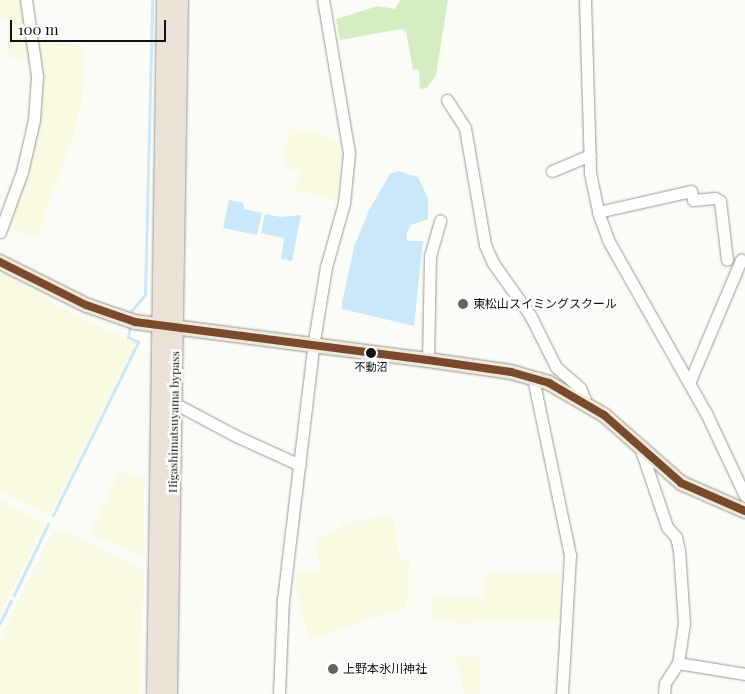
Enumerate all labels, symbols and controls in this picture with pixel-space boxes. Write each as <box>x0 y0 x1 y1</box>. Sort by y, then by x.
scale bar <box>12 10 169 42</box>
text: 100 m <box>18 19 59 39</box>
place label: 東松山スイミングスクール <box>473 297 617 311</box>
marker: 東松山スイミングスクール <box>457 298 469 310</box>
marker: 不動沼 <box>366 348 376 358</box>
street label: Higashimatsuyama bypass <box>166 351 182 493</box>
place label: 不動沼 <box>355 360 387 374</box>
place label: 上野本氷川神社 <box>343 662 427 676</box>
marker: 上野本氷川神社 <box>327 663 339 675</box>

